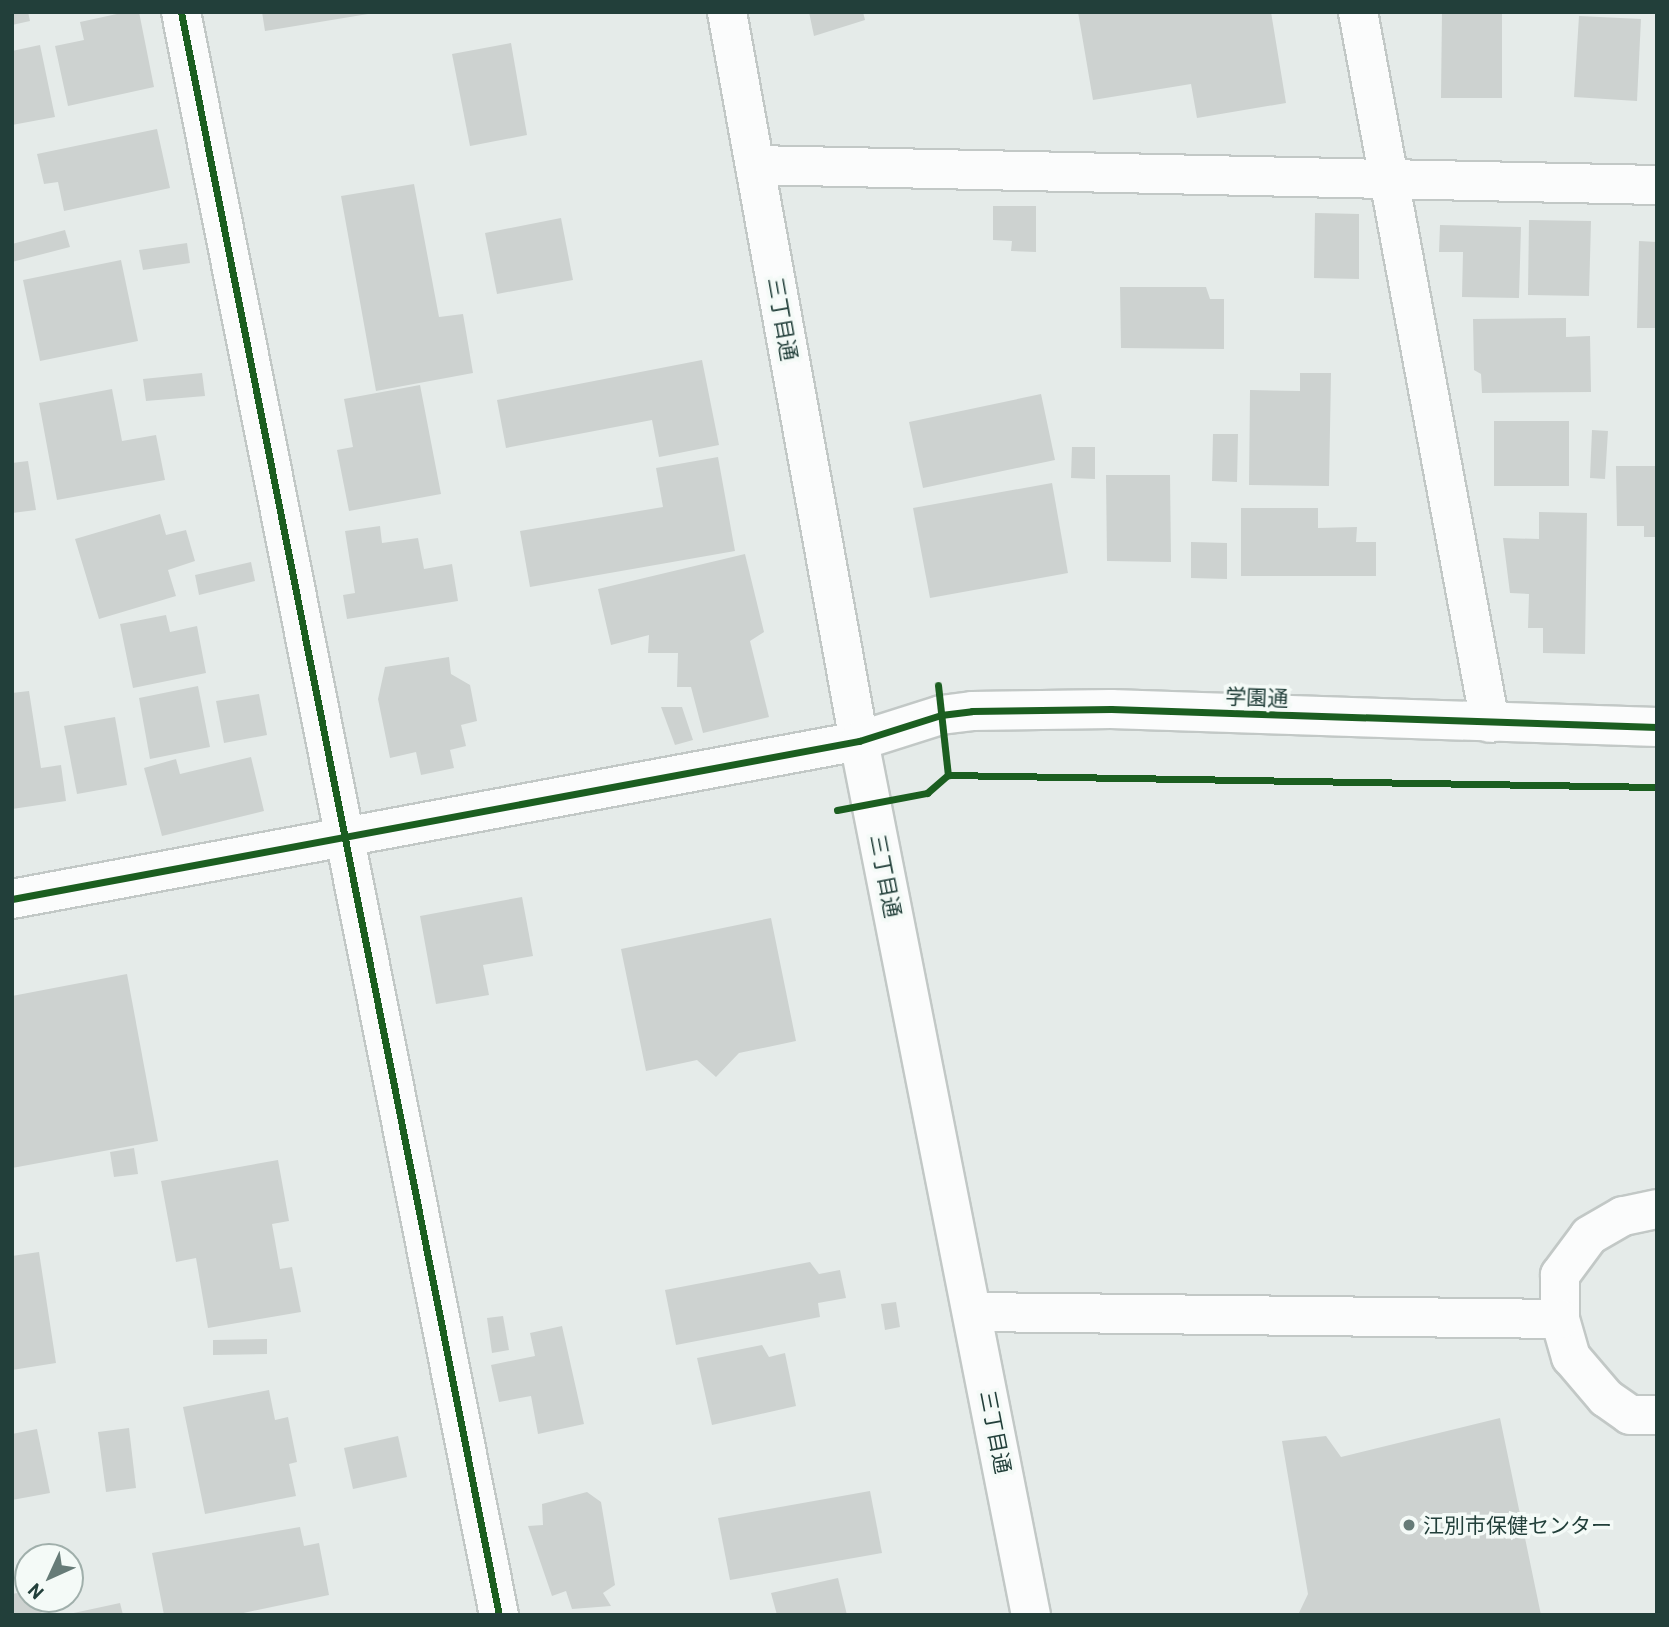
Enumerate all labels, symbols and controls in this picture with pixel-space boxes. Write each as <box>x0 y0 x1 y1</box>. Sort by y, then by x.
street label: 三丁目通 <box>763 275 803 363</box>
street label: 学園通 <box>1225 683 1289 711</box>
street label: 三丁目通 <box>866 832 906 920</box>
street label: 三丁目通 <box>976 1388 1016 1476</box>
place label: 江別市保健センター <box>1423 1512 1612 1538</box>
marker: 江別市保健センター <box>1401 1517 1417 1533</box>
north arrow <box>14 1543 84 1613</box>
text: N <box>23 1579 48 1604</box>

